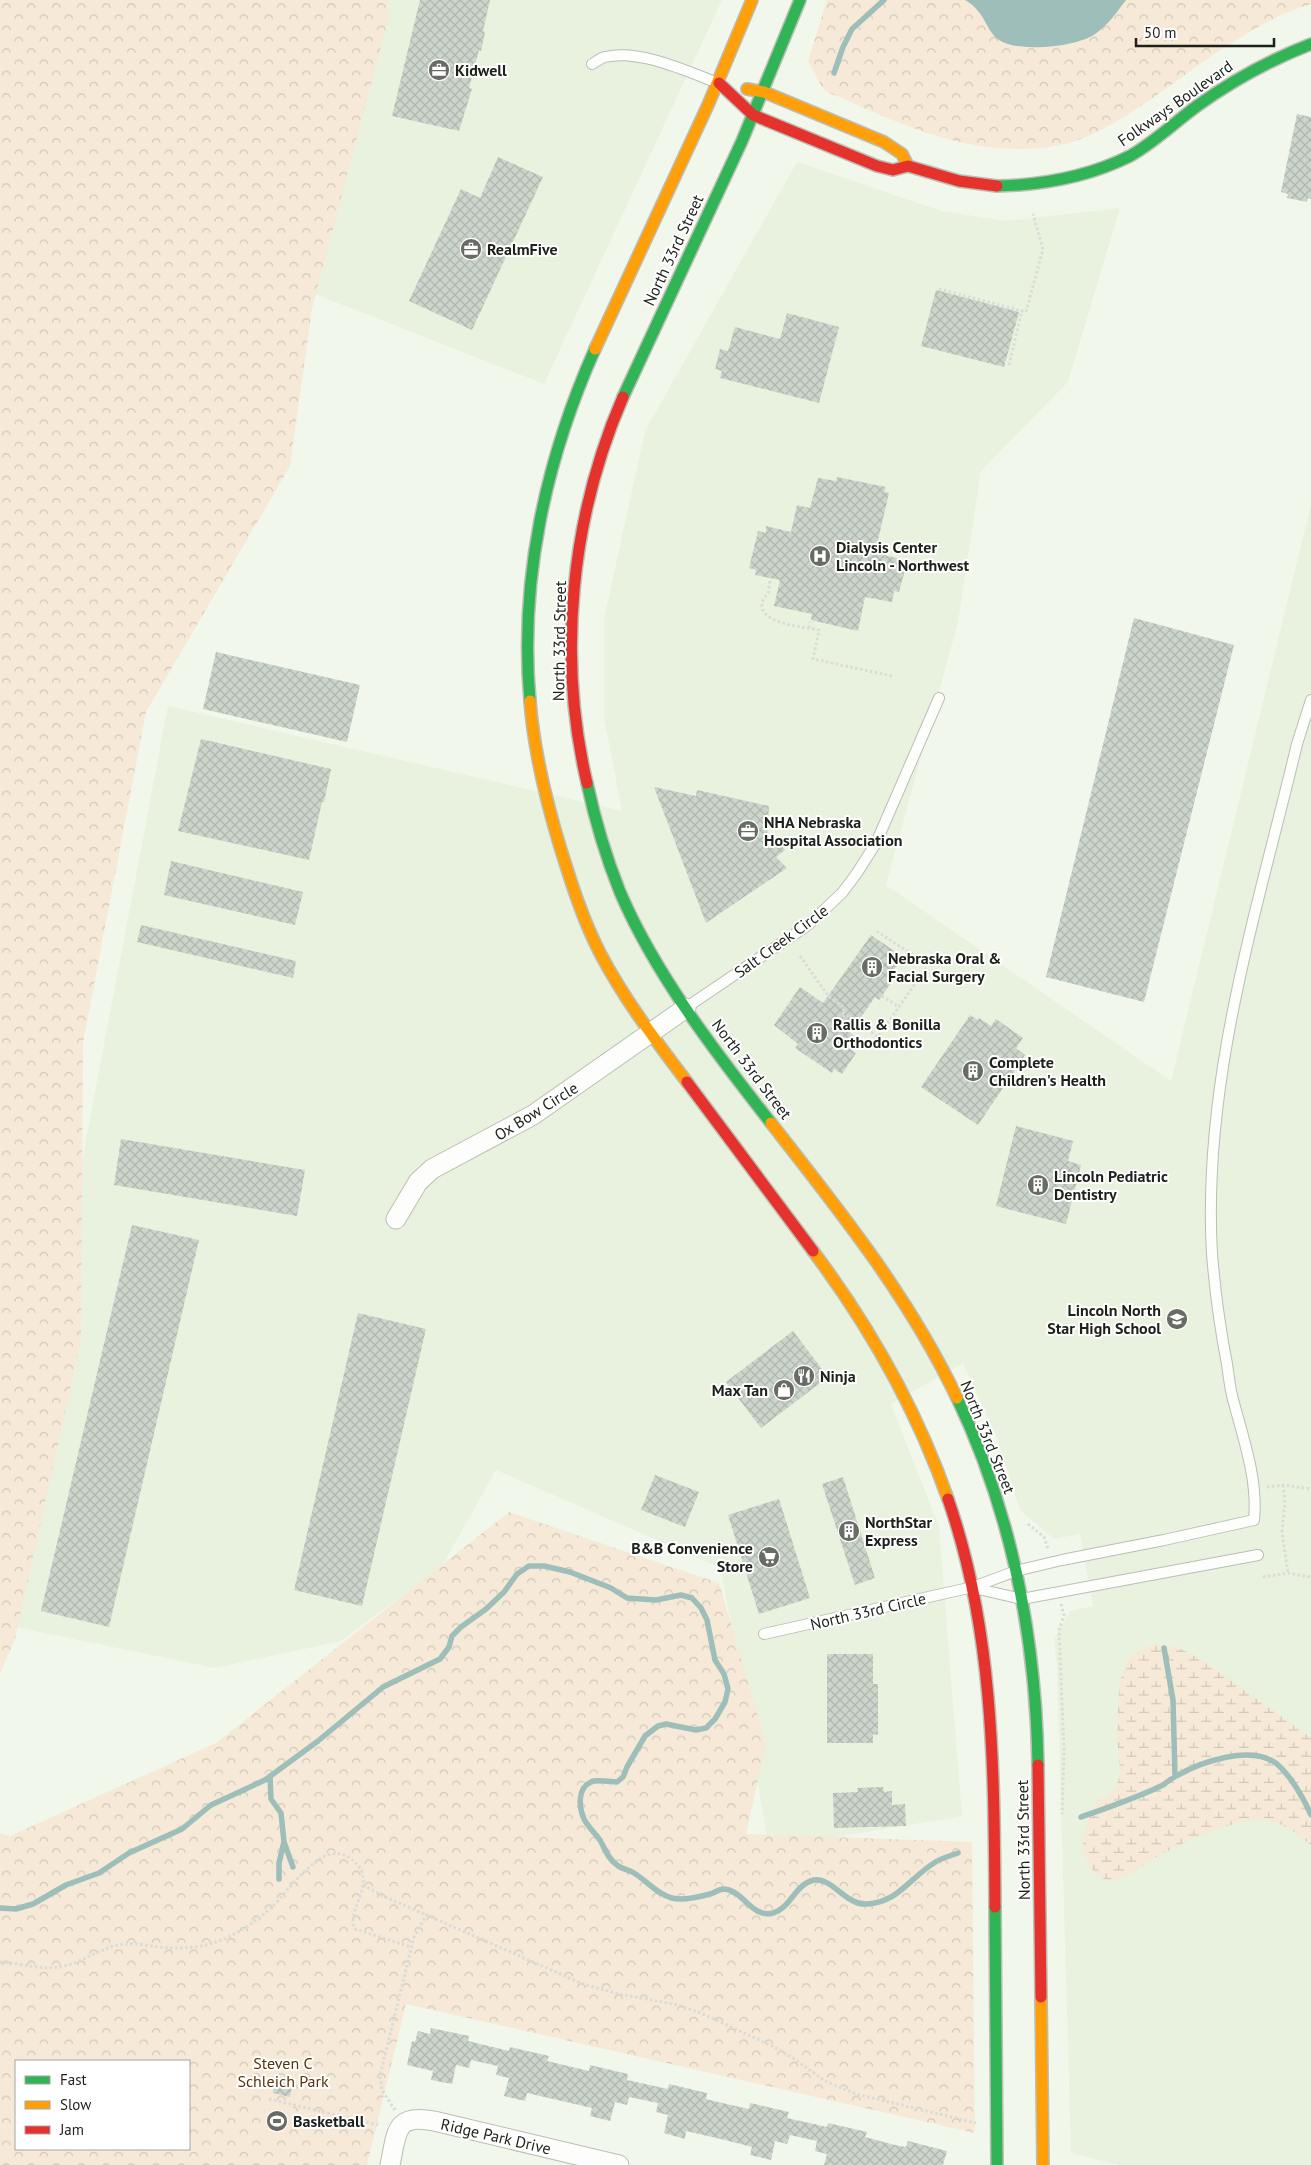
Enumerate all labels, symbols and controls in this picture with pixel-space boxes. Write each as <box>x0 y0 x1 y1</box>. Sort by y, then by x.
scale bar <box>1136 15 1274 47</box>
text: 50 m <box>1144 23 1177 42</box>
street label: Folkways Boulevard <box>1114 56 1236 150</box>
office icon: Kidwell <box>427 58 451 82</box>
place label: Kidwell <box>455 60 507 80</box>
street label: North 33rd Street <box>639 191 708 309</box>
office icon: RealmFive <box>459 237 483 261</box>
place label: RealmFive <box>487 239 558 259</box>
place label: Dialysis Center Lincoln - Northwest <box>836 537 970 575</box>
hospital icon: Dialysis Center Lincoln - Northwest <box>808 544 832 568</box>
street label: North 33rd Street <box>548 580 570 701</box>
place label: NHA Nebraska Hospital Association <box>764 812 902 850</box>
office icon: NHA Nebraska Hospital Association <box>736 819 760 843</box>
street label: Salt Creek Circle <box>730 900 832 982</box>
place label: Nebraska Oral & Facial Surgery <box>888 948 1001 986</box>
building icon: Nebraska Oral & Facial Surgery <box>860 955 884 979</box>
place label: Rallis & Bonilla Orthodontics <box>833 1014 941 1052</box>
street label: North 33rd Street <box>708 1015 797 1124</box>
building icon: Rallis & Bonilla Orthodontics <box>805 1021 829 1045</box>
place label: Complete Children's Health <box>989 1052 1106 1090</box>
building icon: Complete Children's Health <box>961 1059 985 1083</box>
street label: Ox Bow Circle <box>491 1077 581 1145</box>
place label: Lincoln Pediatric Dentistry <box>1054 1166 1168 1204</box>
building icon: Lincoln Pediatric Dentistry <box>1026 1173 1050 1197</box>
place label: Lincoln North Star High School <box>1047 1300 1161 1338</box>
school or university icon: Lincoln North Star High School <box>1165 1307 1189 1331</box>
restaurant icon: Ninja <box>792 1364 816 1388</box>
place label: Ninja <box>820 1366 856 1386</box>
street label: North 33rd Street <box>956 1377 1020 1497</box>
shop icon: Max Tan <box>772 1378 796 1402</box>
place label: Max Tan <box>712 1380 768 1400</box>
place label: NorthStar Express <box>865 1512 933 1550</box>
building icon: NorthStar Express <box>837 1519 861 1543</box>
place label: B&B Convenience Store <box>631 1538 753 1576</box>
supermarket icon: B&B Convenience Store <box>757 1545 781 1569</box>
street label: North 33rd Circle <box>808 1588 928 1634</box>
street label: North 33rd Street <box>1012 1779 1034 1900</box>
park label: Steven C Schleich Park <box>237 2053 329 2091</box>
legend <box>15 2060 190 2150</box>
text: Fast <box>60 2070 87 2089</box>
text: Slow <box>60 2095 91 2114</box>
sports icon: Basketball <box>265 2109 289 2133</box>
place label: Basketball <box>293 2111 365 2131</box>
street label: Ridge Park Drive <box>439 2114 553 2158</box>
text: Jam <box>59 2120 84 2139</box>

